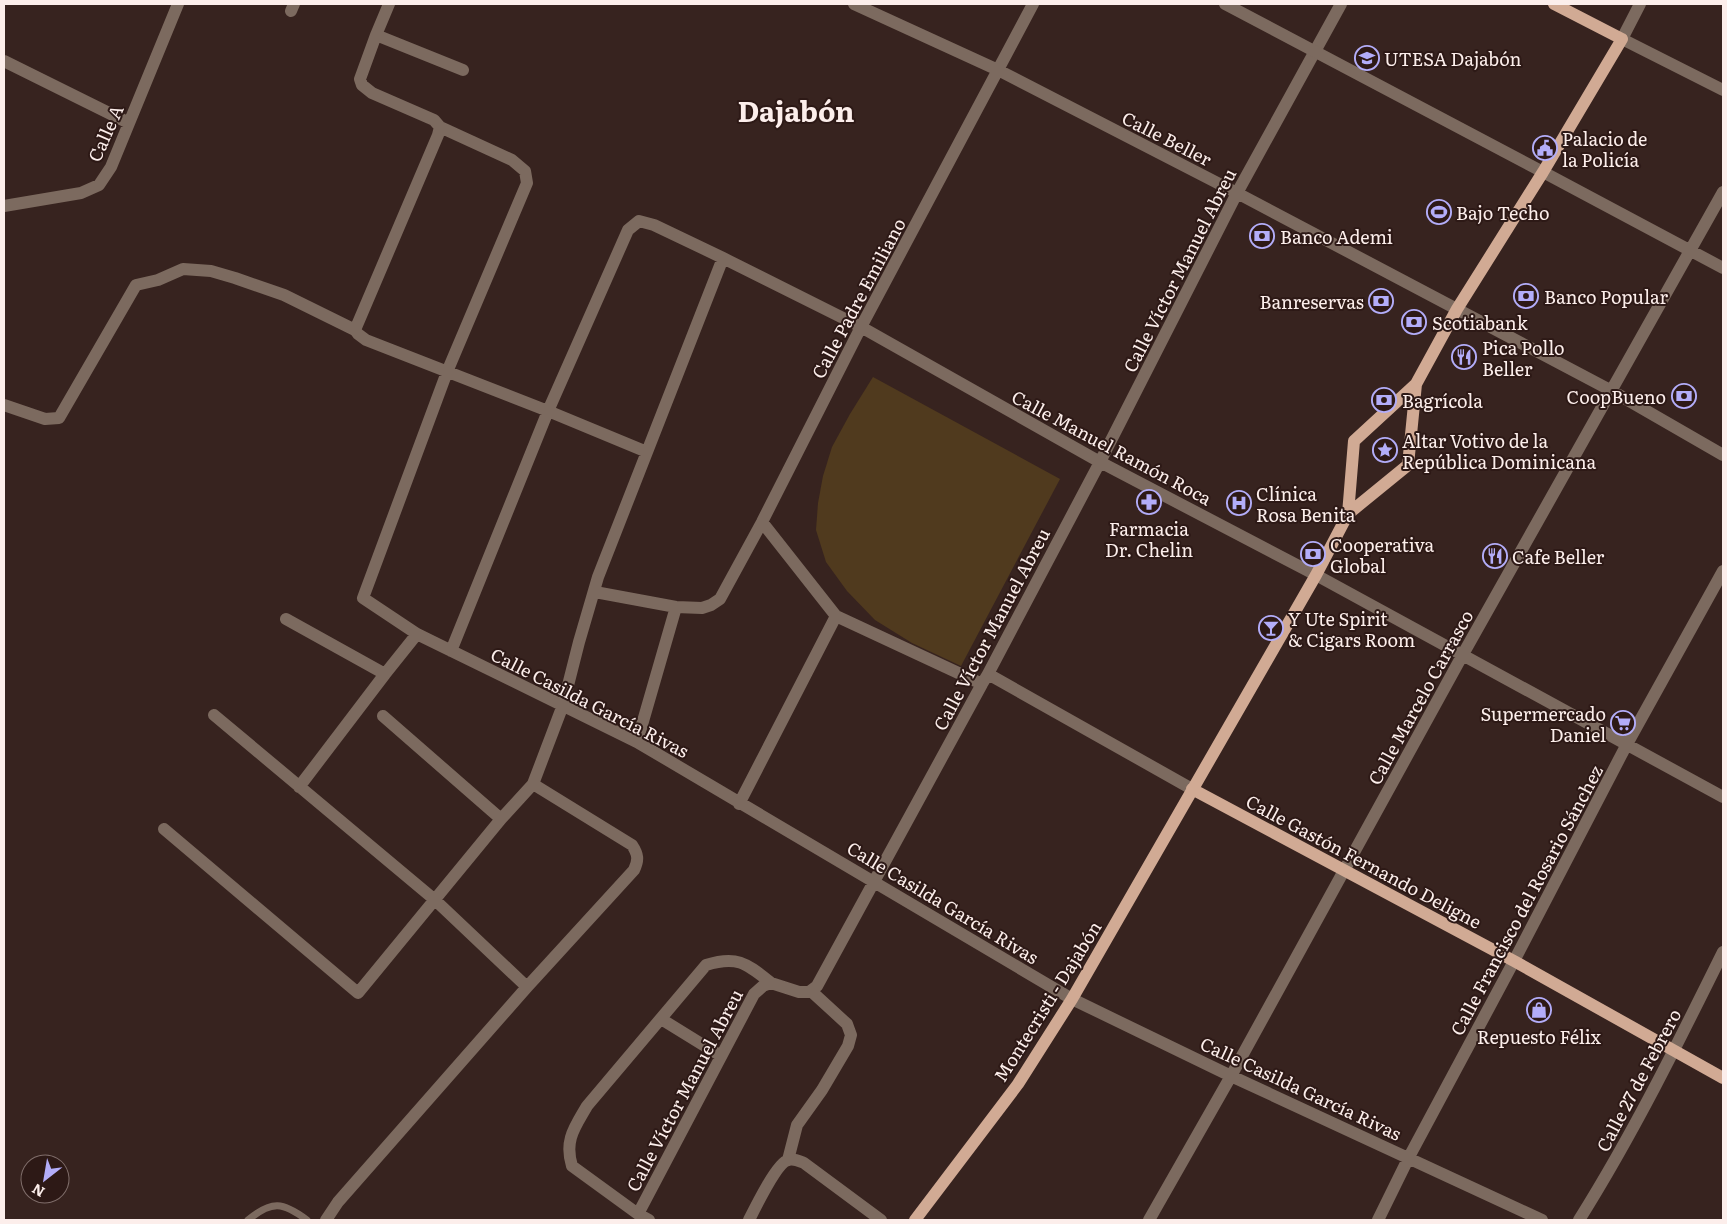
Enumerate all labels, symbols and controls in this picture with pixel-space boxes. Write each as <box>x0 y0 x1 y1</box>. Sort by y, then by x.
school or university icon: UTESA Dajabón <box>1354 45 1380 71</box>
place label: UTESA Dajabón <box>1384 45 1522 72</box>
district label: Dajabón <box>737 89 855 131</box>
street label: Calle A <box>80 100 130 166</box>
street label: Calle Beller <box>1117 104 1217 172</box>
place label: Palacio de la Policía <box>1562 125 1647 173</box>
public building icon: Palacio de la Policía <box>1532 135 1558 161</box>
street label: Calle Víctor Manuel Abreu <box>1116 163 1242 377</box>
sports icon: Bajo Techo <box>1426 199 1452 225</box>
place label: Bajo Techo <box>1456 199 1550 226</box>
street label: Calle Padre Emiliano <box>804 213 912 383</box>
bank icon: Banco Ademi <box>1249 223 1275 249</box>
place label: Banco Ademi <box>1280 223 1393 250</box>
bank icon: Banco Popular <box>1513 283 1539 309</box>
place label: Banco Popular <box>1544 283 1668 310</box>
place label: Banreservas <box>1260 288 1364 315</box>
bank icon: Banreservas <box>1368 288 1394 314</box>
bank icon: Scotiabank <box>1401 309 1427 335</box>
place label: Scotiabank <box>1432 309 1529 336</box>
place label: Pica Pollo Beller <box>1482 334 1565 382</box>
restaurant icon: Pica Pollo Beller <box>1451 344 1477 370</box>
street label: Calle Manuel Ramón Roca <box>1007 383 1217 511</box>
place label: CoopBueno <box>1567 383 1666 410</box>
bank icon: CoopBueno <box>1671 383 1697 409</box>
bank icon: Bagrícola <box>1371 387 1397 413</box>
place label: Bagrícola <box>1402 387 1483 414</box>
place label: Altar Votivo de la República Dominicana <box>1402 427 1597 475</box>
place icon: Altar Votivo de la República Dominicana <box>1372 437 1398 463</box>
place label: Clínica Rosa Benita <box>1256 480 1356 528</box>
pharmacy icon: Farmacia Dr. Chelin <box>1136 489 1162 515</box>
hospital icon: Clínica Rosa Benita <box>1226 490 1252 516</box>
place label: Farmacia Dr. Chelin <box>1105 515 1193 563</box>
street label: Calle Víctor Manuel Abreu <box>926 523 1056 735</box>
place label: Cooperativa Global <box>1330 531 1435 579</box>
bank icon: Cooperativa Global <box>1300 541 1326 567</box>
restaurant icon: Cafe Beller <box>1482 543 1508 569</box>
place label: Cafe Beller <box>1512 543 1605 570</box>
place label: Y Ute Spirit & Cigars Room <box>1288 605 1415 653</box>
street label: Calle Marcelo Carrasco <box>1361 605 1479 789</box>
bar icon: Y Ute Spirit & Cigars Room <box>1258 615 1284 641</box>
street label: Calle Casilda García Rivas <box>486 640 694 764</box>
place label: Supermercado Daniel <box>1480 700 1606 748</box>
supermarket icon: Supermercado Daniel <box>1610 710 1636 736</box>
street label: Calle Francisco del Rosario Sánchez <box>1443 760 1609 1040</box>
street label: Calle Gastón Fernando Deligne <box>1241 787 1487 935</box>
street label: Calle Casilda García Rivas <box>842 834 1044 970</box>
street label: Montecristi - Dajabón <box>987 915 1108 1087</box>
street label: Calle Víctor Manuel Abreu <box>619 984 749 1196</box>
shop icon: Repuesto Félix <box>1526 997 1552 1023</box>
street label: Calle 27 de Febrero <box>1589 1004 1687 1156</box>
place label: Repuesto Félix <box>1477 1023 1602 1050</box>
street label: Calle Casilda García Rivas <box>1196 1029 1406 1147</box>
north arrow <box>20 1154 70 1204</box>
text: N <box>27 1179 48 1203</box>

